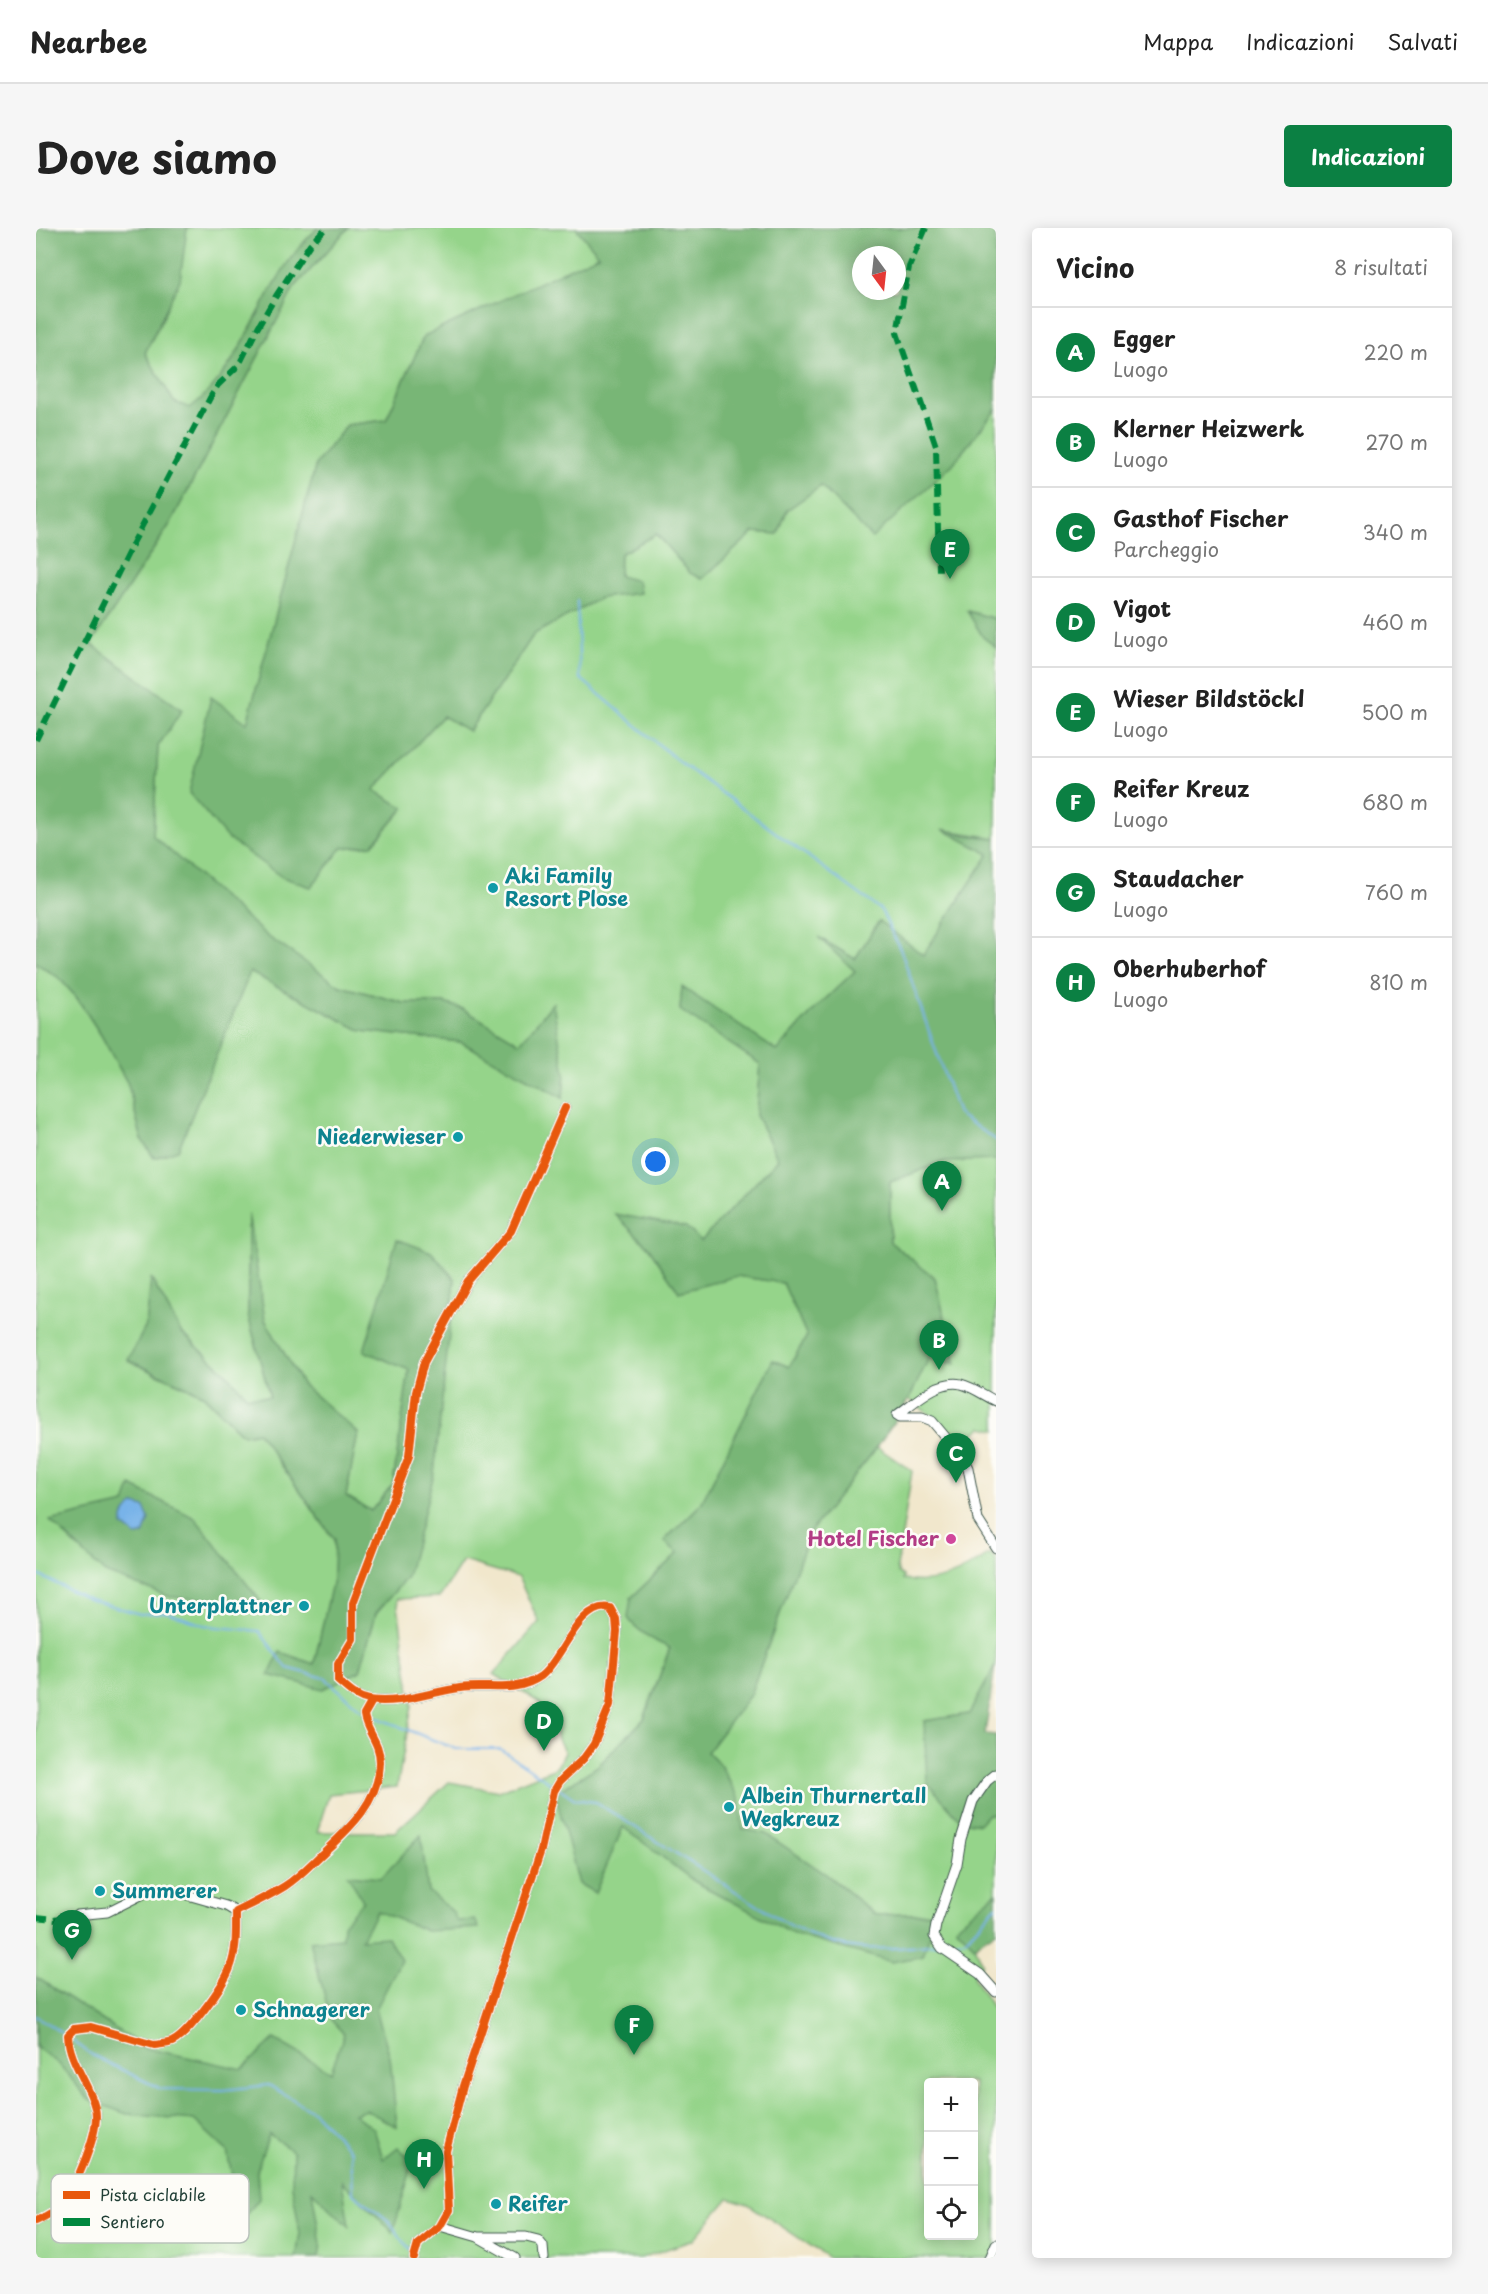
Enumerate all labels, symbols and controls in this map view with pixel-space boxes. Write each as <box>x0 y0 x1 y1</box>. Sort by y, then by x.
text: Nearbee <box>30 20 147 63</box>
text: Mappa <box>1143 25 1213 57</box>
text: Indicazioni <box>1246 25 1354 57</box>
text: Salvati <box>1387 25 1458 57</box>
text: Dove siamo <box>36 125 277 188</box>
button: Indicazioni <box>1284 125 1452 187</box>
north arrow <box>852 246 906 300</box>
text: Vicino <box>1056 248 1134 287</box>
text: 8 risultati <box>1334 252 1428 282</box>
text: Egger <box>1113 321 1175 354</box>
text: A <box>1068 337 1083 367</box>
text: 220 m <box>1364 337 1428 367</box>
text: Luogo <box>1113 354 1168 384</box>
text: Klerner Heizwerk <box>1113 411 1304 444</box>
text: B <box>1069 427 1082 457</box>
text: 270 m <box>1365 427 1428 457</box>
text: Luogo <box>1113 444 1168 474</box>
text: Gasthof Fischer <box>1113 501 1288 534</box>
text: C <box>1068 517 1083 547</box>
text: 340 m <box>1363 517 1428 547</box>
pin: E <box>930 530 970 579</box>
text: Parcheggio <box>1113 534 1219 564</box>
text: Vigot <box>1113 591 1171 624</box>
text: D <box>1068 607 1083 637</box>
text: 460 m <box>1362 607 1428 637</box>
text: Luogo <box>1113 624 1168 654</box>
text: Wieser Bildstöckl <box>1113 681 1304 714</box>
text: E <box>1069 697 1082 727</box>
text: 500 m <box>1361 697 1428 727</box>
text: Luogo <box>1113 714 1168 744</box>
text: Reifer Kreuz <box>1113 771 1250 804</box>
text: F <box>1070 787 1081 817</box>
text: 680 m <box>1362 787 1428 817</box>
text: Luogo <box>1113 804 1168 834</box>
place label: Aki Family Resort Plose <box>505 860 628 913</box>
text: Staudacher <box>1113 861 1244 894</box>
text: G <box>1067 877 1084 907</box>
text: 760 m <box>1365 877 1428 907</box>
marker: Aki Family Resort Plose <box>486 881 500 895</box>
text: Luogo <box>1113 894 1168 924</box>
text: Oberhuberhof <box>1113 951 1266 984</box>
text: H <box>1068 967 1083 997</box>
text: 810 m <box>1369 967 1428 997</box>
text: Luogo <box>1113 984 1168 1014</box>
place label: Niederwieser <box>317 1121 447 1151</box>
marker: Niederwieser <box>451 1130 465 1144</box>
your location <box>641 1147 670 1176</box>
pin: A <box>922 1162 962 1211</box>
pin: B <box>920 1320 958 1370</box>
pin: C <box>936 1434 976 1483</box>
place label: Hotel Fischer <box>807 1523 940 1553</box>
marker: Hotel Fischer <box>944 1532 958 1546</box>
place label: Unterplattner <box>149 1590 293 1620</box>
marker: Unterplattner <box>297 1599 311 1613</box>
pin: D <box>524 1702 564 1751</box>
place label: Albein Thurnertall Wegkreuz <box>741 1780 926 1833</box>
marker: Albein Thurnertall Wegkreuz <box>722 1800 736 1814</box>
place label: Summerer <box>112 1875 217 1905</box>
marker: Summerer <box>93 1884 107 1898</box>
pin: G <box>52 1910 92 1960</box>
place label: Schnagerer <box>253 1994 370 2024</box>
marker: Schnagerer <box>234 2003 248 2017</box>
pin: F <box>614 2006 654 2055</box>
map controls <box>924 2078 978 2240</box>
button: + <box>924 2078 978 2132</box>
button: − <box>924 2132 978 2186</box>
pin: H <box>404 2140 444 2189</box>
legend <box>51 2174 249 2243</box>
text: Pista ciclabile <box>100 2182 206 2206</box>
button: locate <box>924 2186 978 2240</box>
place label: Reifer <box>508 2188 568 2218</box>
marker: Reifer <box>489 2197 503 2211</box>
text: Sentiero <box>100 2209 165 2233</box>

